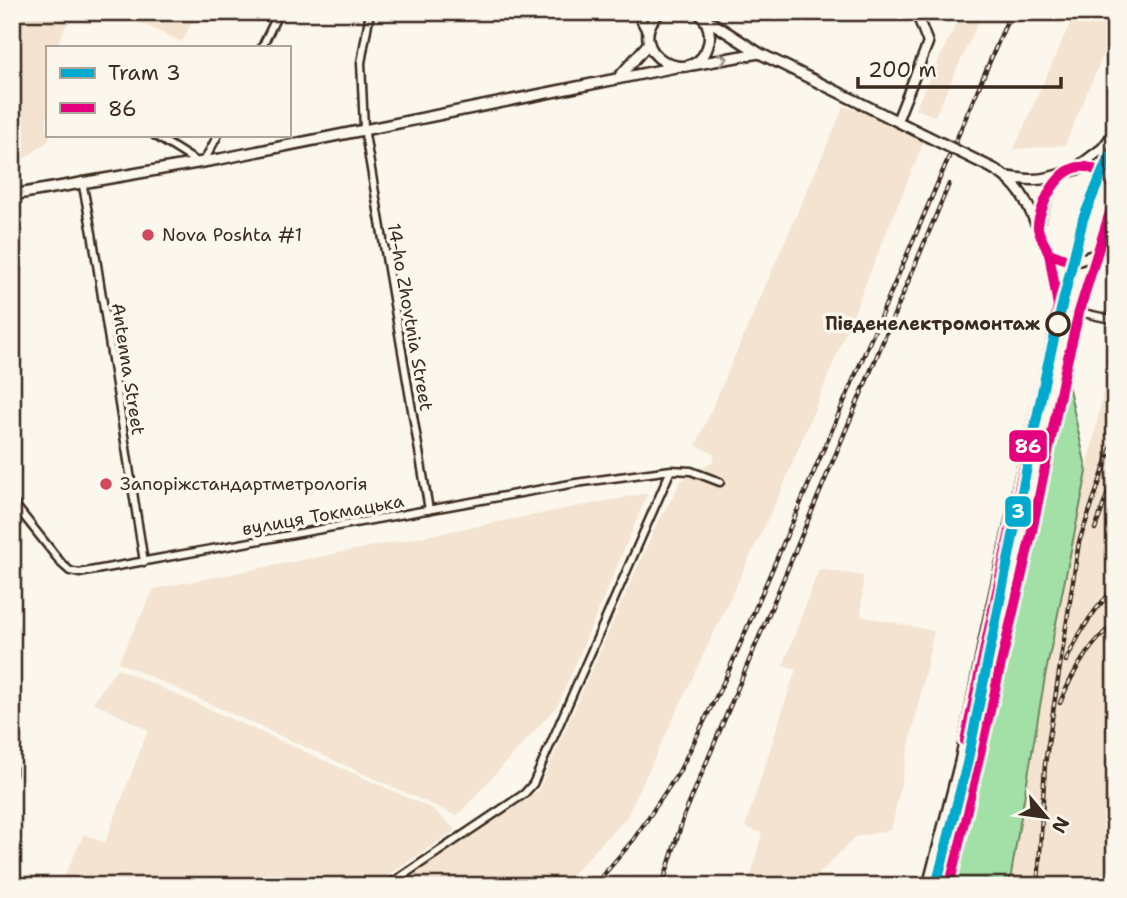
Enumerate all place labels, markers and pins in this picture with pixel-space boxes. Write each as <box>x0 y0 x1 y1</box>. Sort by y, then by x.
place label: Nova Poshta #1 <box>162 223 302 247</box>
marker: Nova Poshta #1 <box>140 227 156 243</box>
place label: Південелектромонтаж <box>825 312 1041 336</box>
marker: Південелектромонтаж <box>1046 312 1070 336</box>
place label: Запоріжстандартметрологія <box>120 472 368 496</box>
marker: Запоріжстандартметрологія <box>98 476 114 492</box>

